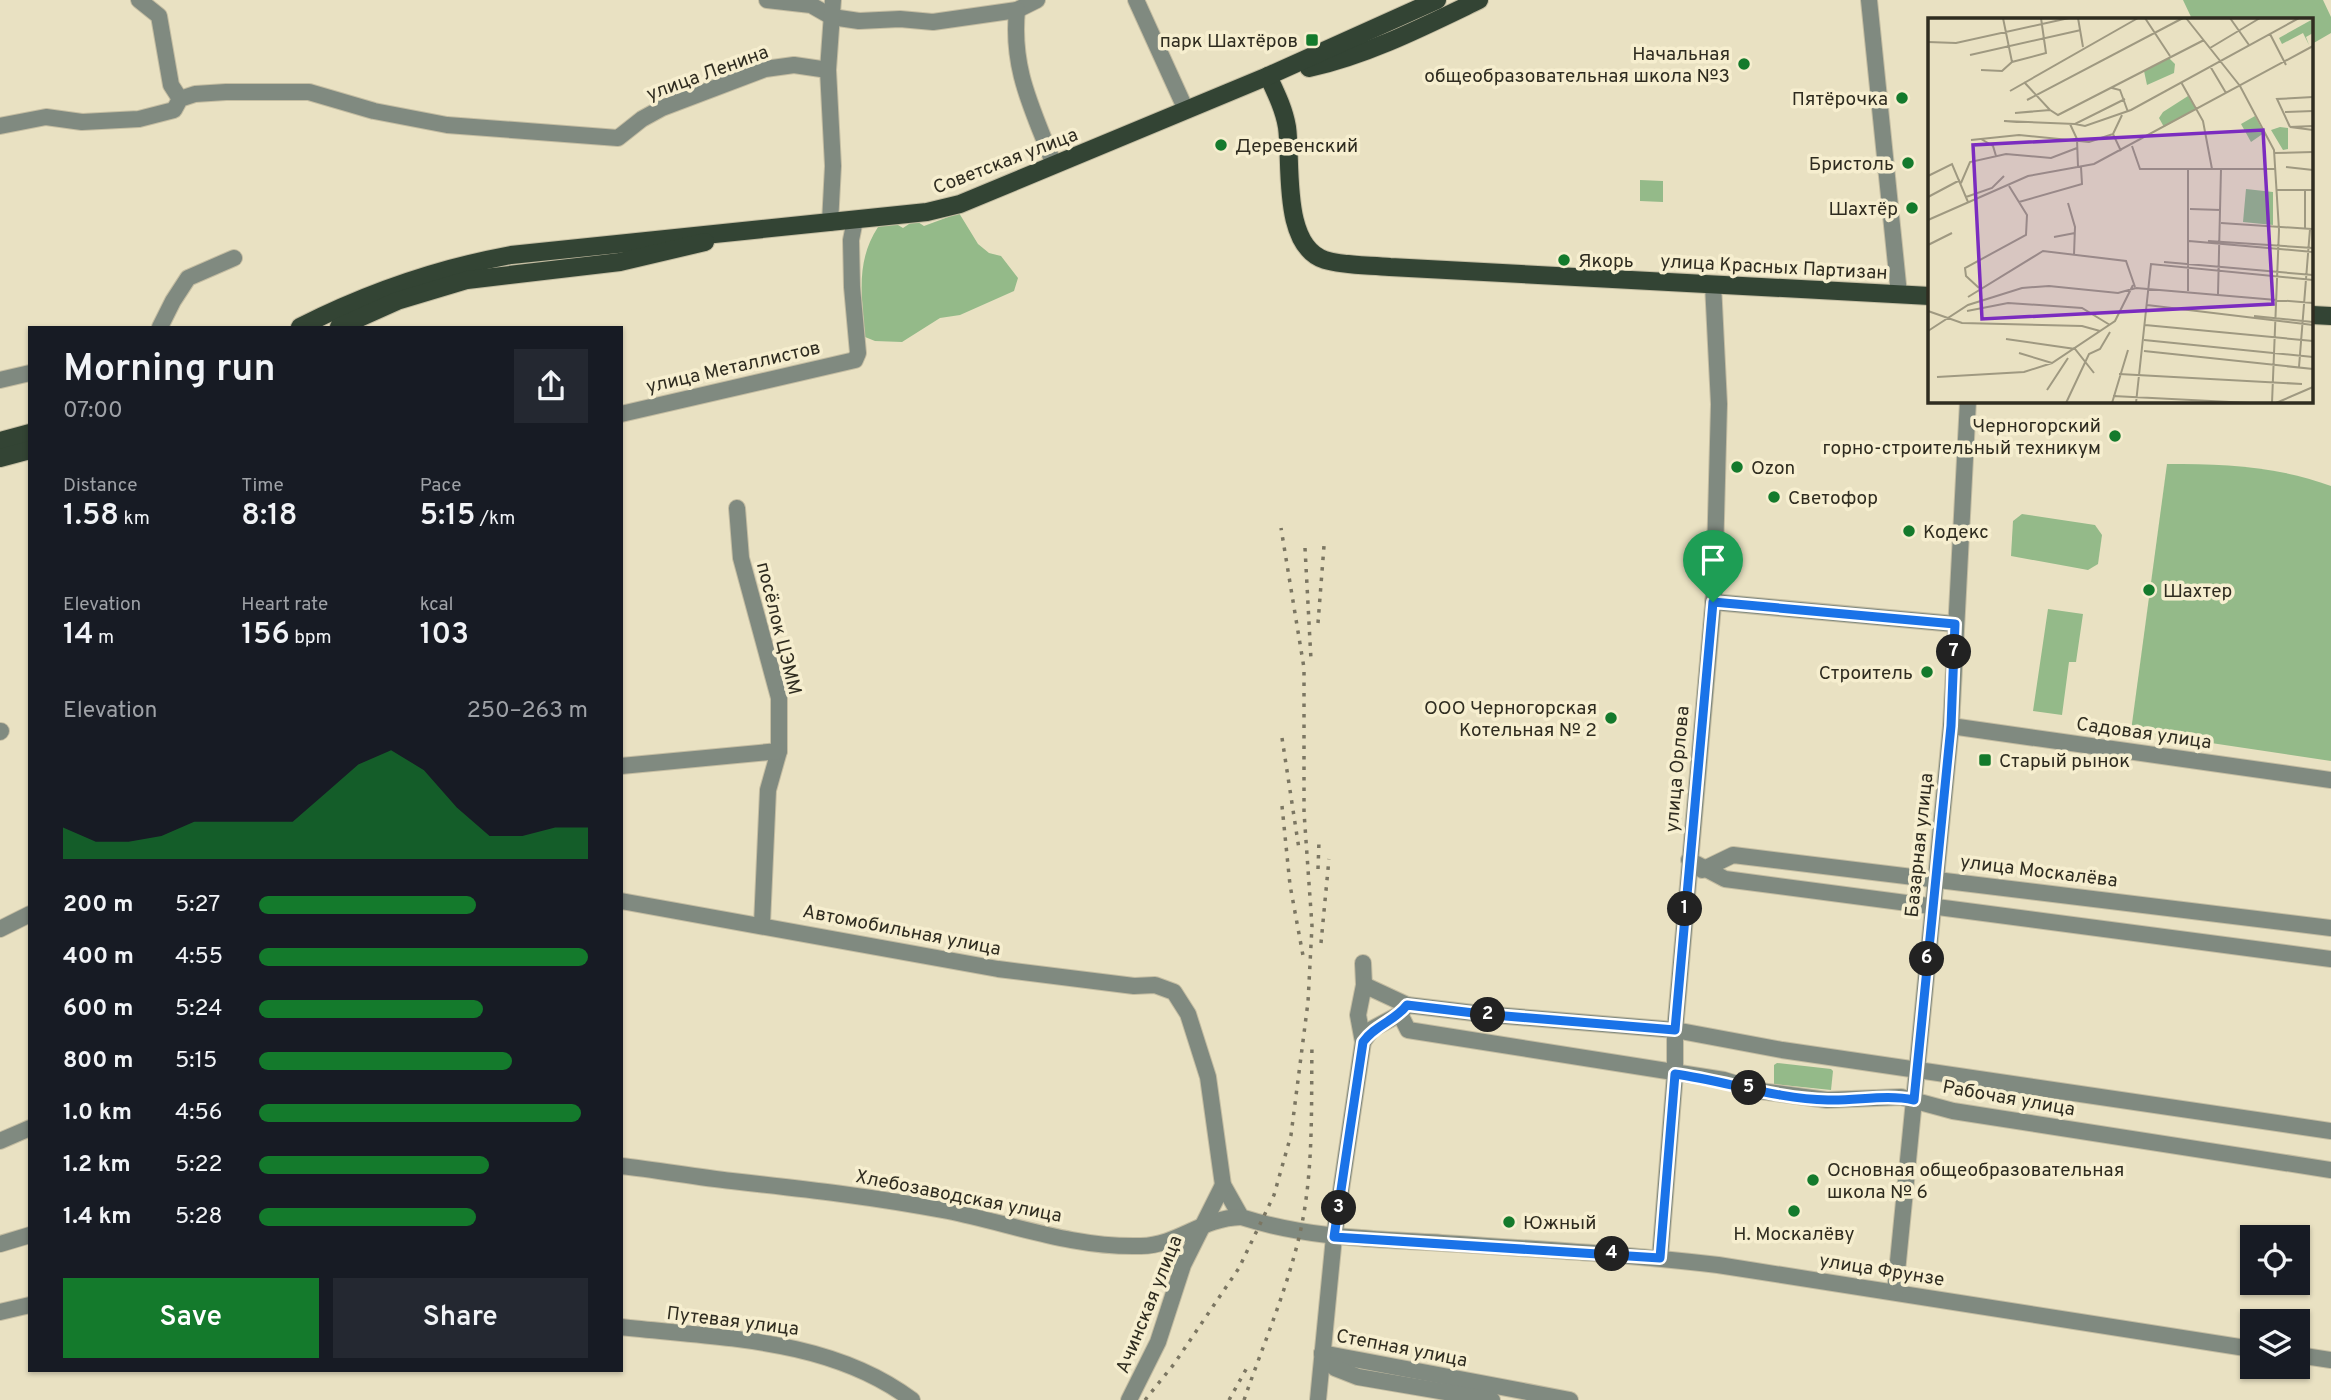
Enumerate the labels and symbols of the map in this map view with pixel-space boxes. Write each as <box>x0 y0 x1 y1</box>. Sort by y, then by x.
inset map <box>1928 18 2314 402</box>
place label: парк Шахтёров <box>1160 30 1298 54</box>
marker: парк Шахтёров <box>1304 32 1320 48</box>
street label: улица Ленина <box>643 41 772 107</box>
place label: Начальная общеобразовательная школа №3 <box>1424 43 1730 89</box>
marker: Начальная общеобразовательная школа №3 <box>1736 56 1752 72</box>
place label: Пятёрочка <box>1792 88 1888 112</box>
marker: Пятёрочка <box>1894 90 1910 106</box>
street label: Советская улица <box>930 123 1081 200</box>
place label: Деревенский <box>1235 135 1358 159</box>
marker: Деревенский <box>1213 137 1229 153</box>
place label: Бристоль <box>1809 153 1894 177</box>
marker: Бристоль <box>1900 155 1916 171</box>
place label: Шахтёр <box>1828 198 1898 222</box>
marker: Шахтёр <box>1904 200 1920 216</box>
place label: Якорь <box>1578 250 1634 274</box>
street label: улица Красных Партизан <box>1660 250 1888 286</box>
marker: Якорь <box>1556 252 1572 268</box>
street label: улица Металлистов <box>644 336 823 400</box>
place label: Черногорский горно-строительный техникум <box>1822 415 2101 461</box>
marker: Черногорский горно-строительный техникум <box>2107 428 2123 444</box>
place label: Ozon <box>1751 457 1795 481</box>
marker: Ozon <box>1729 459 1745 475</box>
place label: Светофор <box>1788 487 1878 511</box>
marker: Светофор <box>1766 489 1782 505</box>
place label: Кодекс <box>1923 521 1989 545</box>
marker: Кодекс <box>1901 523 1917 539</box>
pin <box>1683 530 1743 602</box>
street label: посёлок ЦЭММ <box>750 560 806 697</box>
place label: Шахтер <box>2163 580 2232 604</box>
marker: Шахтер <box>2141 582 2157 598</box>
pin: 7 <box>1937 634 1972 670</box>
place label: Строитель <box>1819 662 1913 686</box>
marker: Строитель <box>1919 664 1935 680</box>
place label: ООО Черногорская Котельная № 2 <box>1424 697 1597 743</box>
street label: улица Орлова <box>1661 705 1695 833</box>
marker: ООО Черногорская Котельная № 2 <box>1603 710 1619 726</box>
street label: Садовая улица <box>2075 713 2213 755</box>
place label: Старый рынок <box>1999 750 2130 774</box>
marker: Старый рынок <box>1977 752 1993 768</box>
street label: Базарная улица <box>1900 772 1940 919</box>
street label: улица Москалёва <box>1959 850 2119 894</box>
pin: 1 <box>1668 892 1702 926</box>
street label: Автомобильная улица <box>800 900 1003 962</box>
pin: 6 <box>1910 942 1944 976</box>
pin: 2 <box>1470 998 1506 1032</box>
pin: 5 <box>1732 1070 1766 1106</box>
street label: Рабочая улица <box>1941 1076 2077 1122</box>
place label: Основная общеобразовательная школа № 6 <box>1827 1159 2124 1205</box>
street label: Хлебозаводская улица <box>853 1165 1064 1229</box>
marker: Основная общеобразовательная школа № 6 <box>1805 1172 1821 1188</box>
pin: 3 <box>1322 1190 1356 1226</box>
marker: Н. Москалёву <box>1786 1203 1802 1219</box>
place label: Южный <box>1523 1212 1596 1236</box>
marker: Южный <box>1501 1214 1517 1230</box>
place label: Н. Москалёву <box>1733 1223 1855 1247</box>
street label: Ачинская улица <box>1111 1232 1188 1377</box>
pin: 4 <box>1594 1236 1630 1272</box>
street label: улица Фрунзе <box>1817 1249 1946 1293</box>
street label: Путевая улица <box>665 1302 800 1342</box>
street label: Степная улица <box>1334 1324 1469 1373</box>

